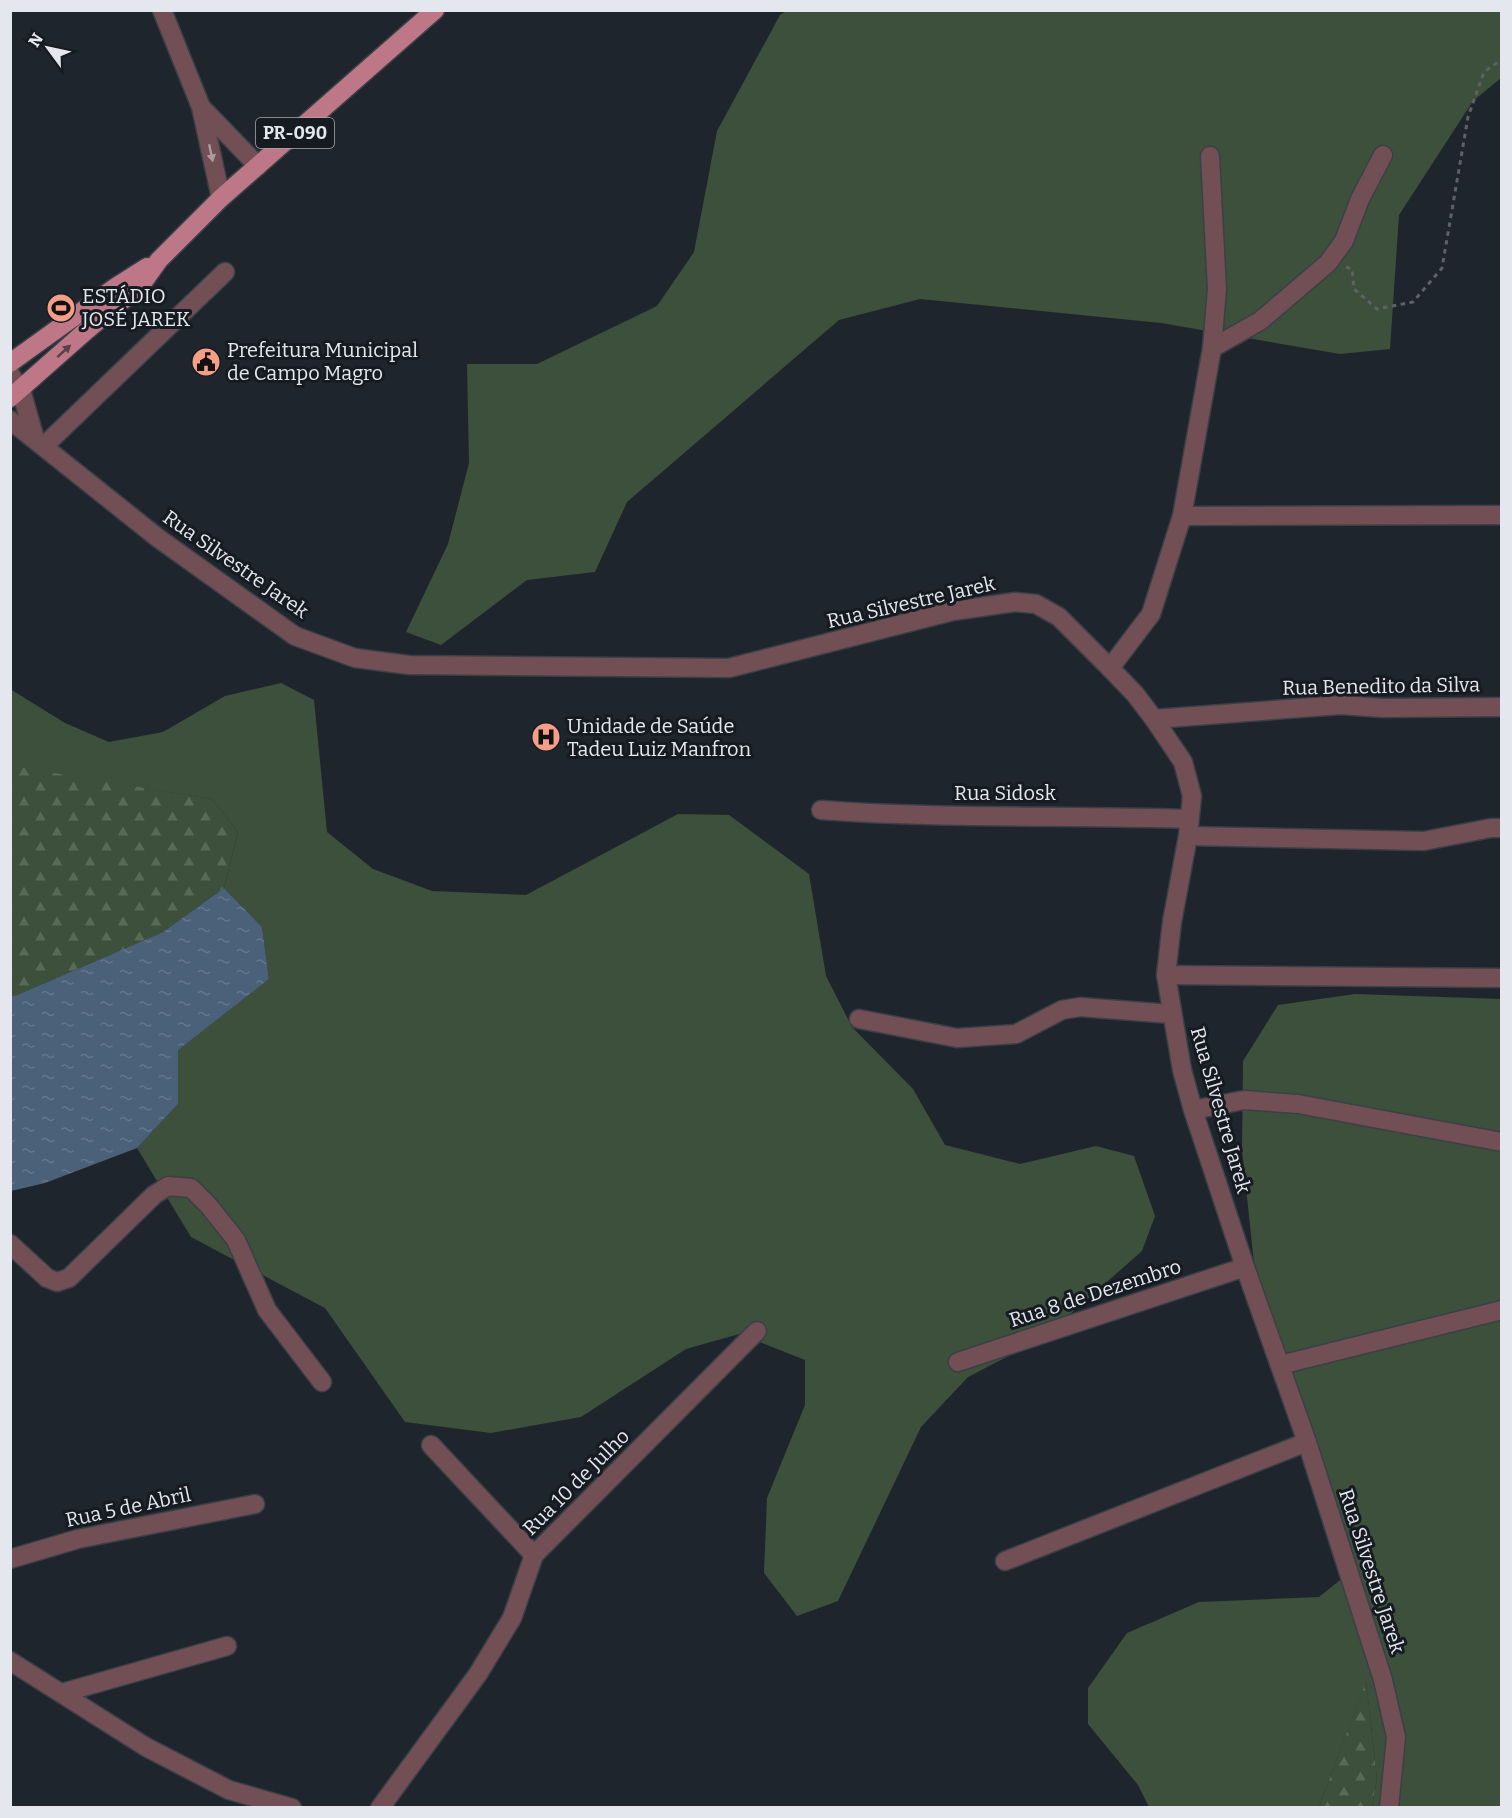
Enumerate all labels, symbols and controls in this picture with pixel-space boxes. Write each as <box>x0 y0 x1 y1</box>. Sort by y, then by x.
north arrow <box>18 18 78 78</box>
text: N <box>25 30 47 50</box>
road number: PR-090 <box>256 118 334 148</box>
one-way arrow <box>206 143 216 162</box>
place label: ESTÁDIO JOSÉ JAREK <box>81 284 190 331</box>
sports icon: ESTÁDIO JOSÉ JAREK <box>45 292 77 324</box>
place label: Prefeitura Municipal de Campo Magro <box>227 338 418 385</box>
one-way arrow <box>56 345 71 358</box>
public building icon: Prefeitura Municipal de Campo Magro <box>190 346 222 378</box>
street label: Rua Silvestre Jarek <box>159 505 314 623</box>
street label: Rua Silvestre Jarek <box>825 571 998 633</box>
street label: Rua Benedito da Silva <box>1282 672 1480 700</box>
place label: Unidade de Saúde Tadeu Luiz Manfron <box>567 714 752 761</box>
hospital icon: Unidade de Saúde Tadeu Luiz Manfron <box>530 721 562 753</box>
street label: Rua Sidosk <box>954 781 1057 805</box>
street label: Rua Silvestre Jarek <box>1186 1024 1256 1197</box>
street label: Rua 8 de Dezembro <box>1006 1254 1184 1332</box>
street label: Rua 10 de Julho <box>518 1424 634 1540</box>
street label: Rua 5 de Abril <box>63 1482 193 1532</box>
street label: Rua Silvestre Jarek <box>1334 1486 1410 1657</box>

